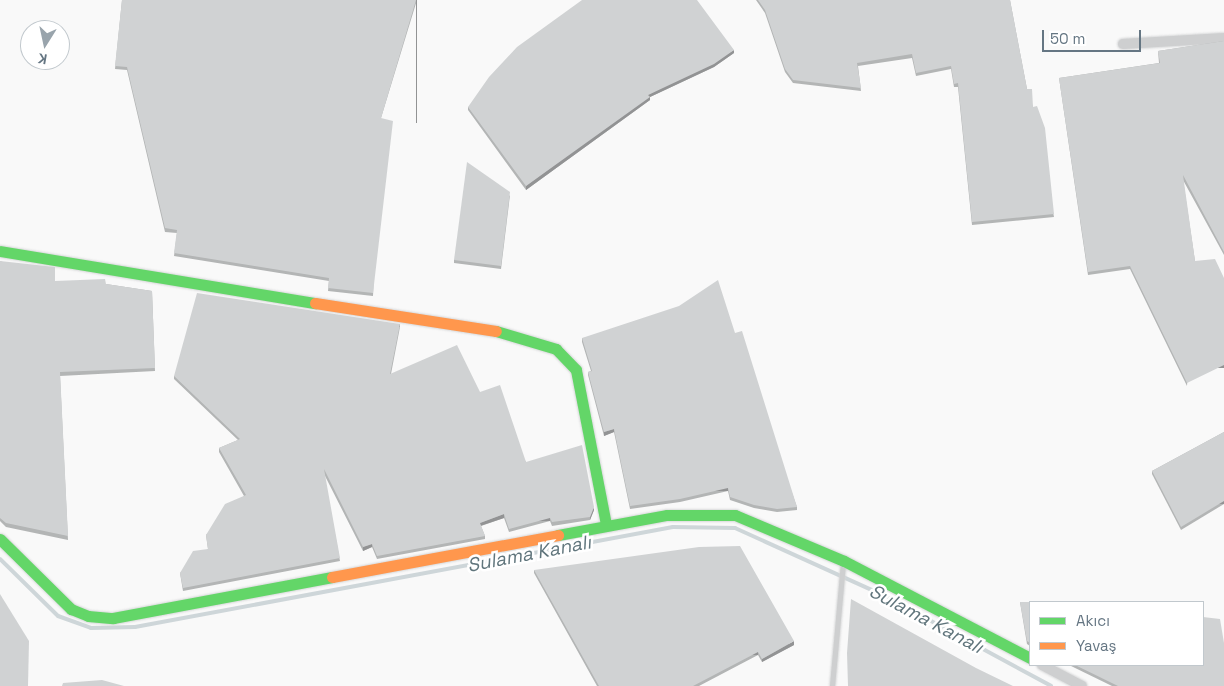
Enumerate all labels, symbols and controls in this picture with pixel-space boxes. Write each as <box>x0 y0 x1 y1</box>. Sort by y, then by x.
north arrow <box>20 20 70 70</box>
scale bar <box>1044 20 1143 52</box>
text: 50 m <box>1050 29 1085 48</box>
text: K <box>37 49 48 68</box>
water label: Sulama Kanalı <box>465 531 593 577</box>
water label: Sulama Kanalı <box>865 579 987 659</box>
legend <box>1029 601 1204 666</box>
text: Akıcı <box>1076 611 1110 630</box>
text: Yavaş <box>1076 636 1116 655</box>

